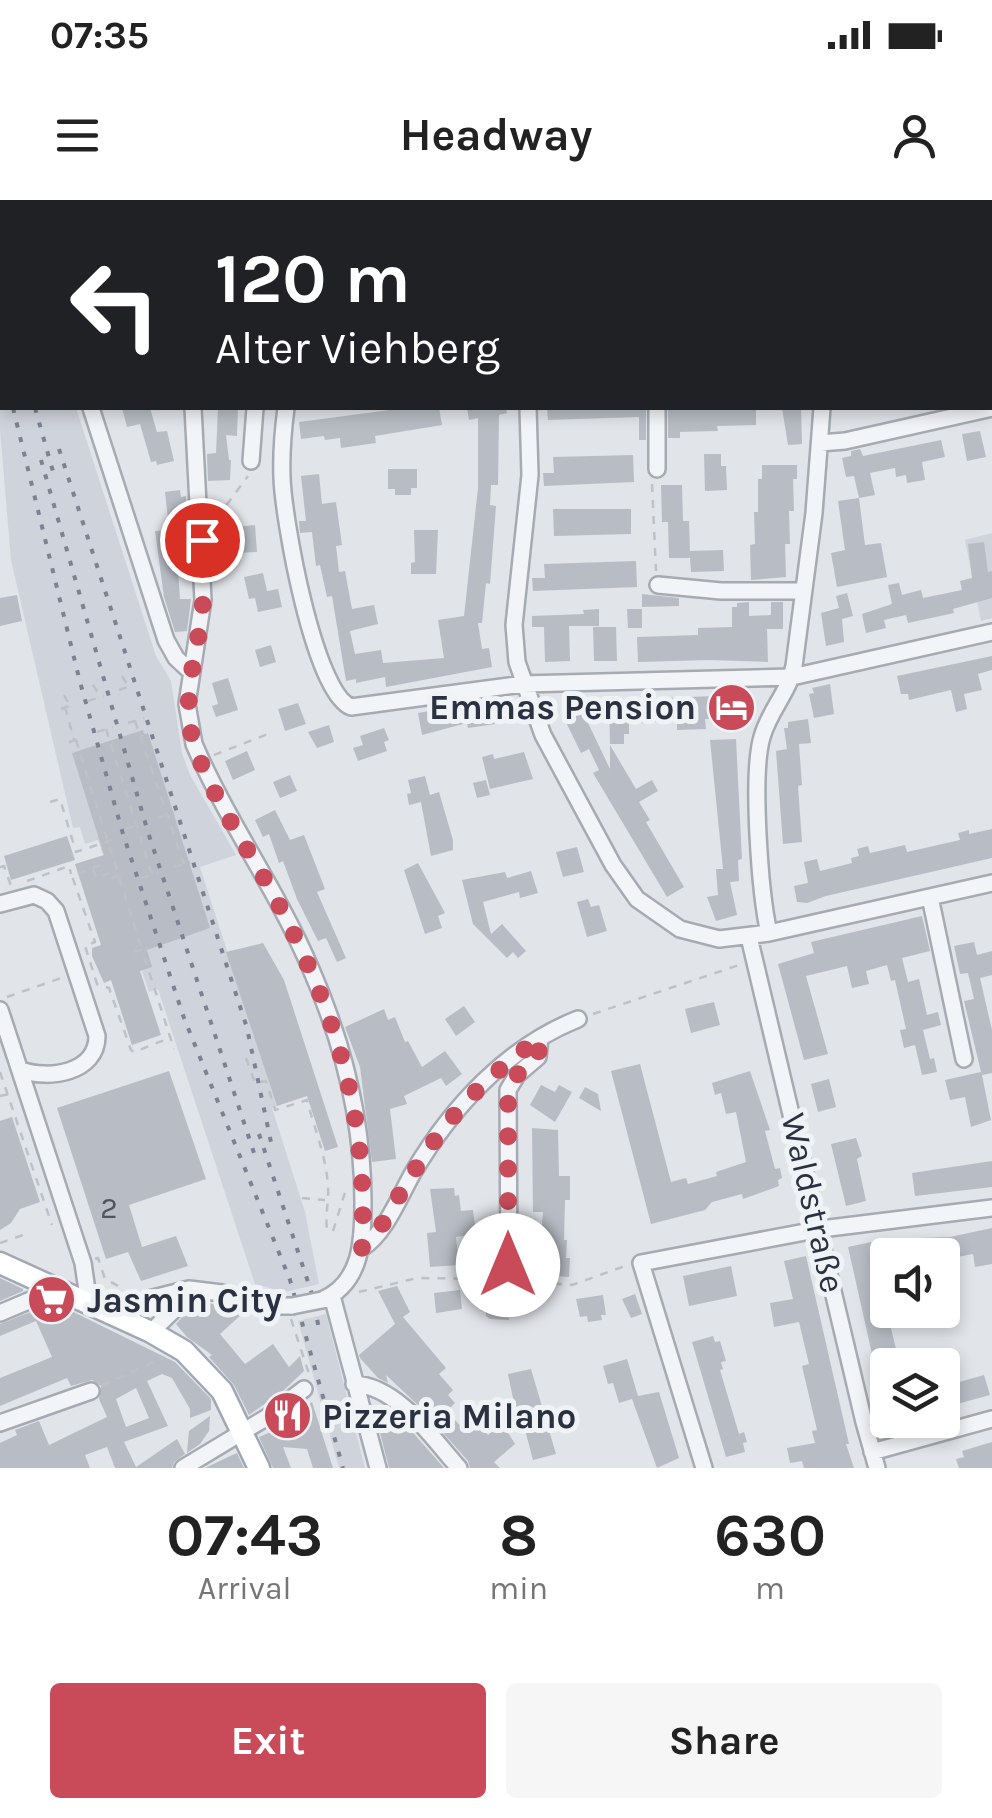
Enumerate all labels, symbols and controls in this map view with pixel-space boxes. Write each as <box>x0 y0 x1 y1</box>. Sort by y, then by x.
text: 07:35 <box>50 13 149 58</box>
icon: menu <box>50 108 105 163</box>
icon: person <box>887 108 942 163</box>
text: Headway <box>400 109 592 161</box>
text: 120 m <box>215 238 411 320</box>
icon: left <box>50 240 180 370</box>
text: Alter Viehberg <box>215 322 500 374</box>
pin <box>160 498 245 583</box>
icon: arrive <box>175 513 230 568</box>
hotel icon: Emmas Pension <box>705 681 757 733</box>
place label: Emmas Pension <box>429 687 696 728</box>
street label: Waldstraße <box>772 1109 854 1297</box>
house number: 2 <box>100 1190 118 1226</box>
position arrow <box>456 1213 560 1317</box>
map controls <box>870 1238 960 1438</box>
button: sound <box>870 1238 960 1328</box>
supermarket icon: Jasmin City <box>26 1274 78 1326</box>
place label: Jasmin City <box>87 1280 282 1322</box>
button: layers <box>870 1348 960 1438</box>
restaurant icon: Pizzeria Milano <box>261 1390 313 1442</box>
place label: Pizzeria Milano <box>322 1396 576 1437</box>
text: 07:43 <box>166 1500 323 1570</box>
text: 8 <box>499 1500 538 1570</box>
text: 630 <box>714 1500 826 1570</box>
text: Arrival <box>198 1570 291 1607</box>
text: min <box>489 1570 548 1607</box>
text: m <box>755 1570 785 1607</box>
button: Exit <box>50 1683 486 1798</box>
button: Share <box>506 1683 942 1798</box>

